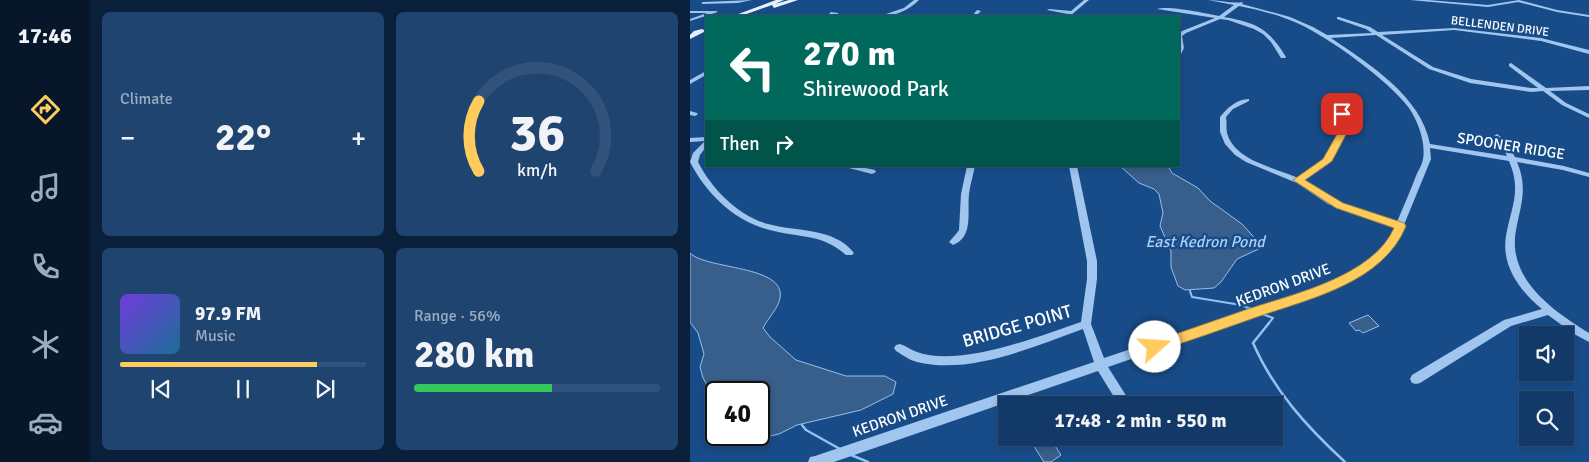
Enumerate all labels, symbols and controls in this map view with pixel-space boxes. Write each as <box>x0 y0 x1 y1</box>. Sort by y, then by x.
street label: BELLENDEN DRIVE <box>1450 13 1550 40</box>
text: 17:46 <box>18 22 72 49</box>
text: 270 m <box>803 32 896 75</box>
icon: left <box>720 35 785 100</box>
text: Shirewood Park <box>803 75 949 102</box>
text: Climate <box>120 89 173 109</box>
icon: directions <box>28 92 63 127</box>
pin <box>1321 93 1363 135</box>
icon: arrive <box>1328 100 1356 128</box>
text: 36 <box>509 101 565 165</box>
text: 22° <box>215 114 271 161</box>
text: − <box>120 121 135 155</box>
text: + <box>351 121 366 155</box>
street label: SPOONER RIDGE <box>1456 129 1566 163</box>
icon: right <box>770 130 798 158</box>
text: Then <box>720 132 760 156</box>
text: km/h <box>517 159 557 181</box>
icon: music <box>28 170 63 205</box>
water label: East Kedron Pond <box>1145 232 1267 252</box>
icon: phone <box>28 249 63 284</box>
street label: KEDRON DRIVE <box>1233 260 1333 310</box>
street label: BRIDGE POINT <box>960 300 1074 352</box>
text: 97.9 FM <box>195 302 261 326</box>
text: Range · 56% <box>414 306 500 326</box>
position arrow <box>1128 320 1180 372</box>
text: Music <box>195 326 236 346</box>
map controls <box>1519 326 1574 446</box>
button: sound <box>1519 326 1574 381</box>
icon: climate <box>28 327 63 362</box>
text: 280 km <box>414 331 535 378</box>
icon: previous <box>147 375 175 403</box>
icon: pause <box>229 375 257 403</box>
icon: next <box>311 375 339 403</box>
speed limit sign: 40 <box>705 381 770 446</box>
street label: KEDRON DRIVE <box>850 391 950 441</box>
button: search <box>1519 391 1574 446</box>
icon: car <box>28 405 63 440</box>
text: 17:48 · 2 min · 550 m <box>1054 409 1227 433</box>

